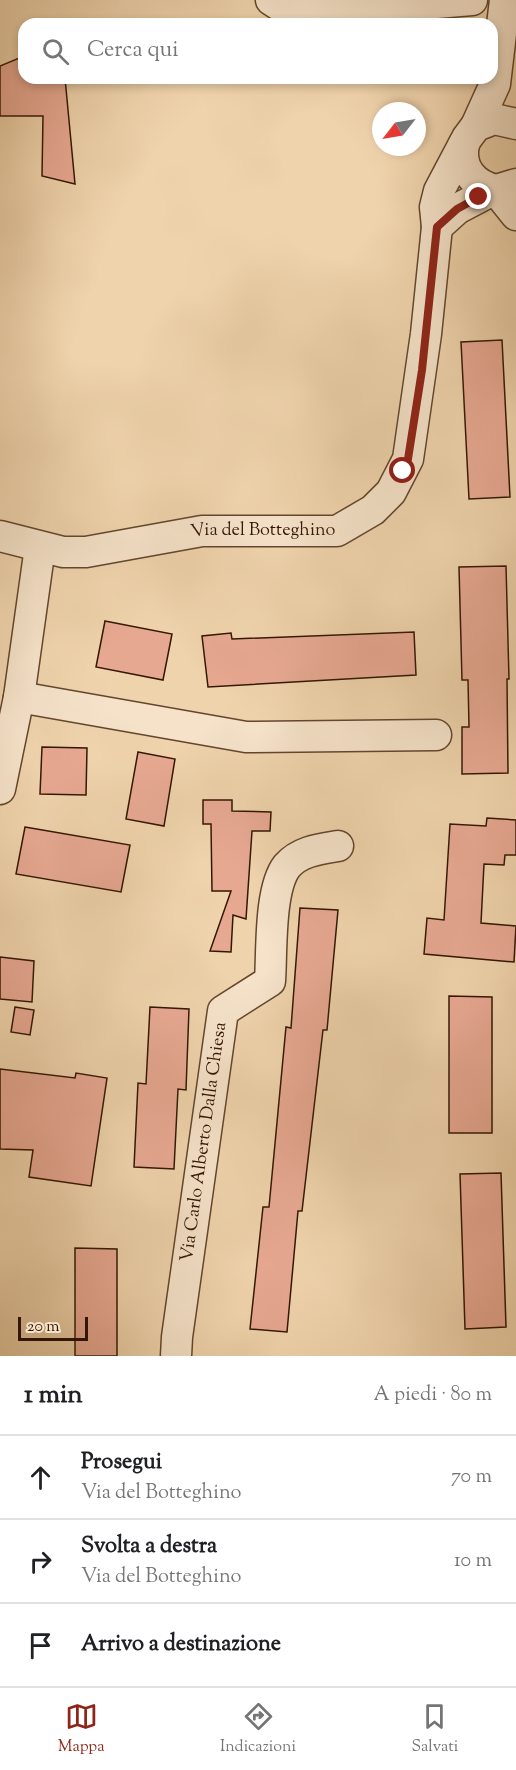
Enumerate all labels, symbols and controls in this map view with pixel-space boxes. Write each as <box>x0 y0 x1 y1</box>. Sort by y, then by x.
search box <box>18 18 498 84</box>
icon: search <box>39 35 72 68</box>
text: Cerca qui <box>87 35 178 67</box>
north arrow <box>372 102 426 156</box>
route end <box>465 183 491 209</box>
route start <box>389 457 415 483</box>
street label: Via del Botteghino <box>189 518 336 546</box>
street label: Via Carlo Alberto Dalla Chiesa <box>175 1021 234 1263</box>
scale bar <box>18 1314 88 1342</box>
text: 20 m <box>27 1316 60 1339</box>
text: 1 min <box>24 1377 83 1414</box>
text: A piedi · 80 m <box>374 1381 492 1410</box>
text: Prosegui <box>81 1447 162 1479</box>
icon: ahead <box>24 1461 57 1494</box>
text: 70 m <box>451 1463 492 1492</box>
text: Via del Botteghino <box>81 1479 241 1508</box>
text: Svolta a destra <box>81 1531 217 1563</box>
icon: right <box>24 1545 57 1578</box>
text: 10 m <box>454 1547 492 1576</box>
text: Via del Botteghino <box>81 1563 241 1592</box>
icon: arrive <box>24 1629 57 1662</box>
text: Arrivo a destinazione <box>81 1629 281 1661</box>
tab: Mappa <box>58 1700 105 1759</box>
tab: Indicazioni <box>220 1700 296 1759</box>
tab: Salvati <box>411 1700 458 1759</box>

